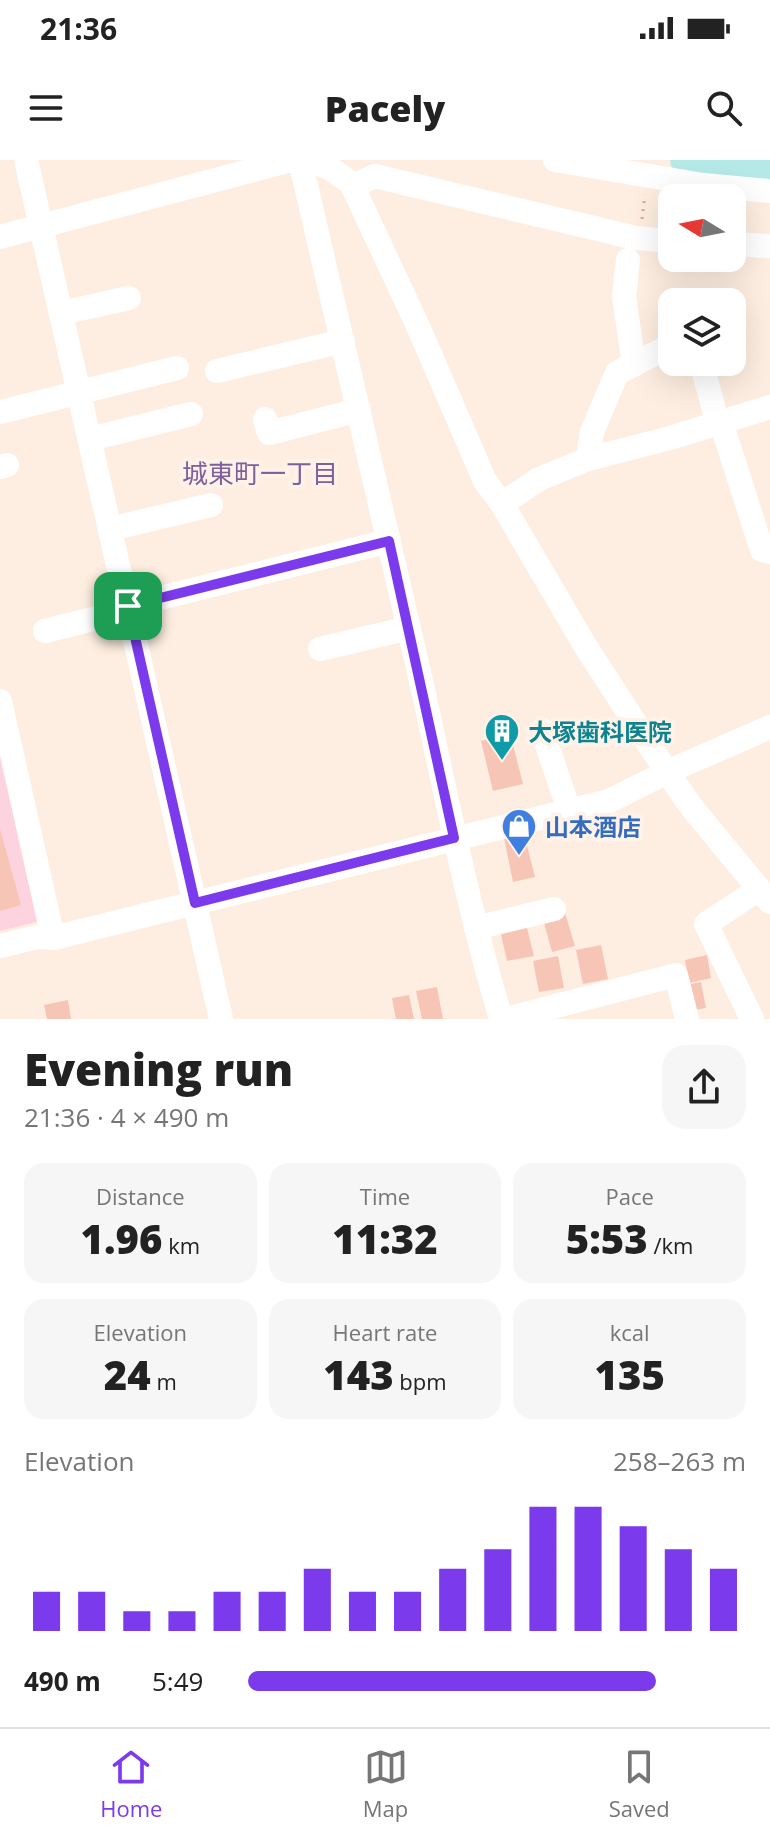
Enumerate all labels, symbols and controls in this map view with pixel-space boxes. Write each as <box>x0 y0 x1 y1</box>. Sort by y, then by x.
text: 21:36 <box>40 8 117 49</box>
text: Pacely <box>325 84 445 133</box>
icon: menu <box>24 86 68 130</box>
icon: search <box>702 86 746 130</box>
north arrow <box>658 184 746 272</box>
map controls <box>658 184 746 376</box>
button: layers <box>658 288 746 376</box>
district label: 城東町一丁目 <box>182 455 338 491</box>
pin <box>94 572 162 640</box>
icon: arrive <box>106 584 150 628</box>
building icon: 大塚歯科医院 <box>483 712 521 762</box>
place label: 大塚歯科医院 <box>528 715 672 748</box>
shop icon: 山本酒店 <box>500 807 538 857</box>
place label: 山本酒店 <box>545 810 641 843</box>
text: Evening run <box>24 1039 293 1099</box>
button: share <box>662 1045 746 1129</box>
text: 21:36 · 4 × 490 m <box>24 1099 229 1135</box>
text: Distance <box>96 1181 185 1211</box>
text: Time <box>360 1181 410 1211</box>
text: Pace <box>605 1181 654 1211</box>
text: 1.96 <box>81 1211 162 1266</box>
text: 11:32 <box>332 1211 438 1266</box>
text: 5:53 <box>566 1211 648 1266</box>
text: km <box>162 1230 200 1260</box>
text: /km <box>648 1230 693 1260</box>
text: Elevation <box>94 1317 187 1347</box>
text: Heart rate <box>333 1317 437 1347</box>
text: kcal <box>610 1317 650 1347</box>
text: 24 <box>104 1347 151 1402</box>
text: 143 <box>323 1347 394 1402</box>
text: 135 <box>595 1347 665 1402</box>
text: m <box>151 1366 177 1396</box>
text: bpm <box>394 1366 447 1396</box>
text: Elevation <box>24 1443 134 1479</box>
text: 258–263 m <box>613 1443 746 1479</box>
text: 490 m <box>24 1663 101 1699</box>
text: 5:49 <box>152 1663 203 1699</box>
tab: Home <box>100 1745 162 1823</box>
tab: Map <box>363 1745 408 1823</box>
tab: Saved <box>609 1745 670 1823</box>

